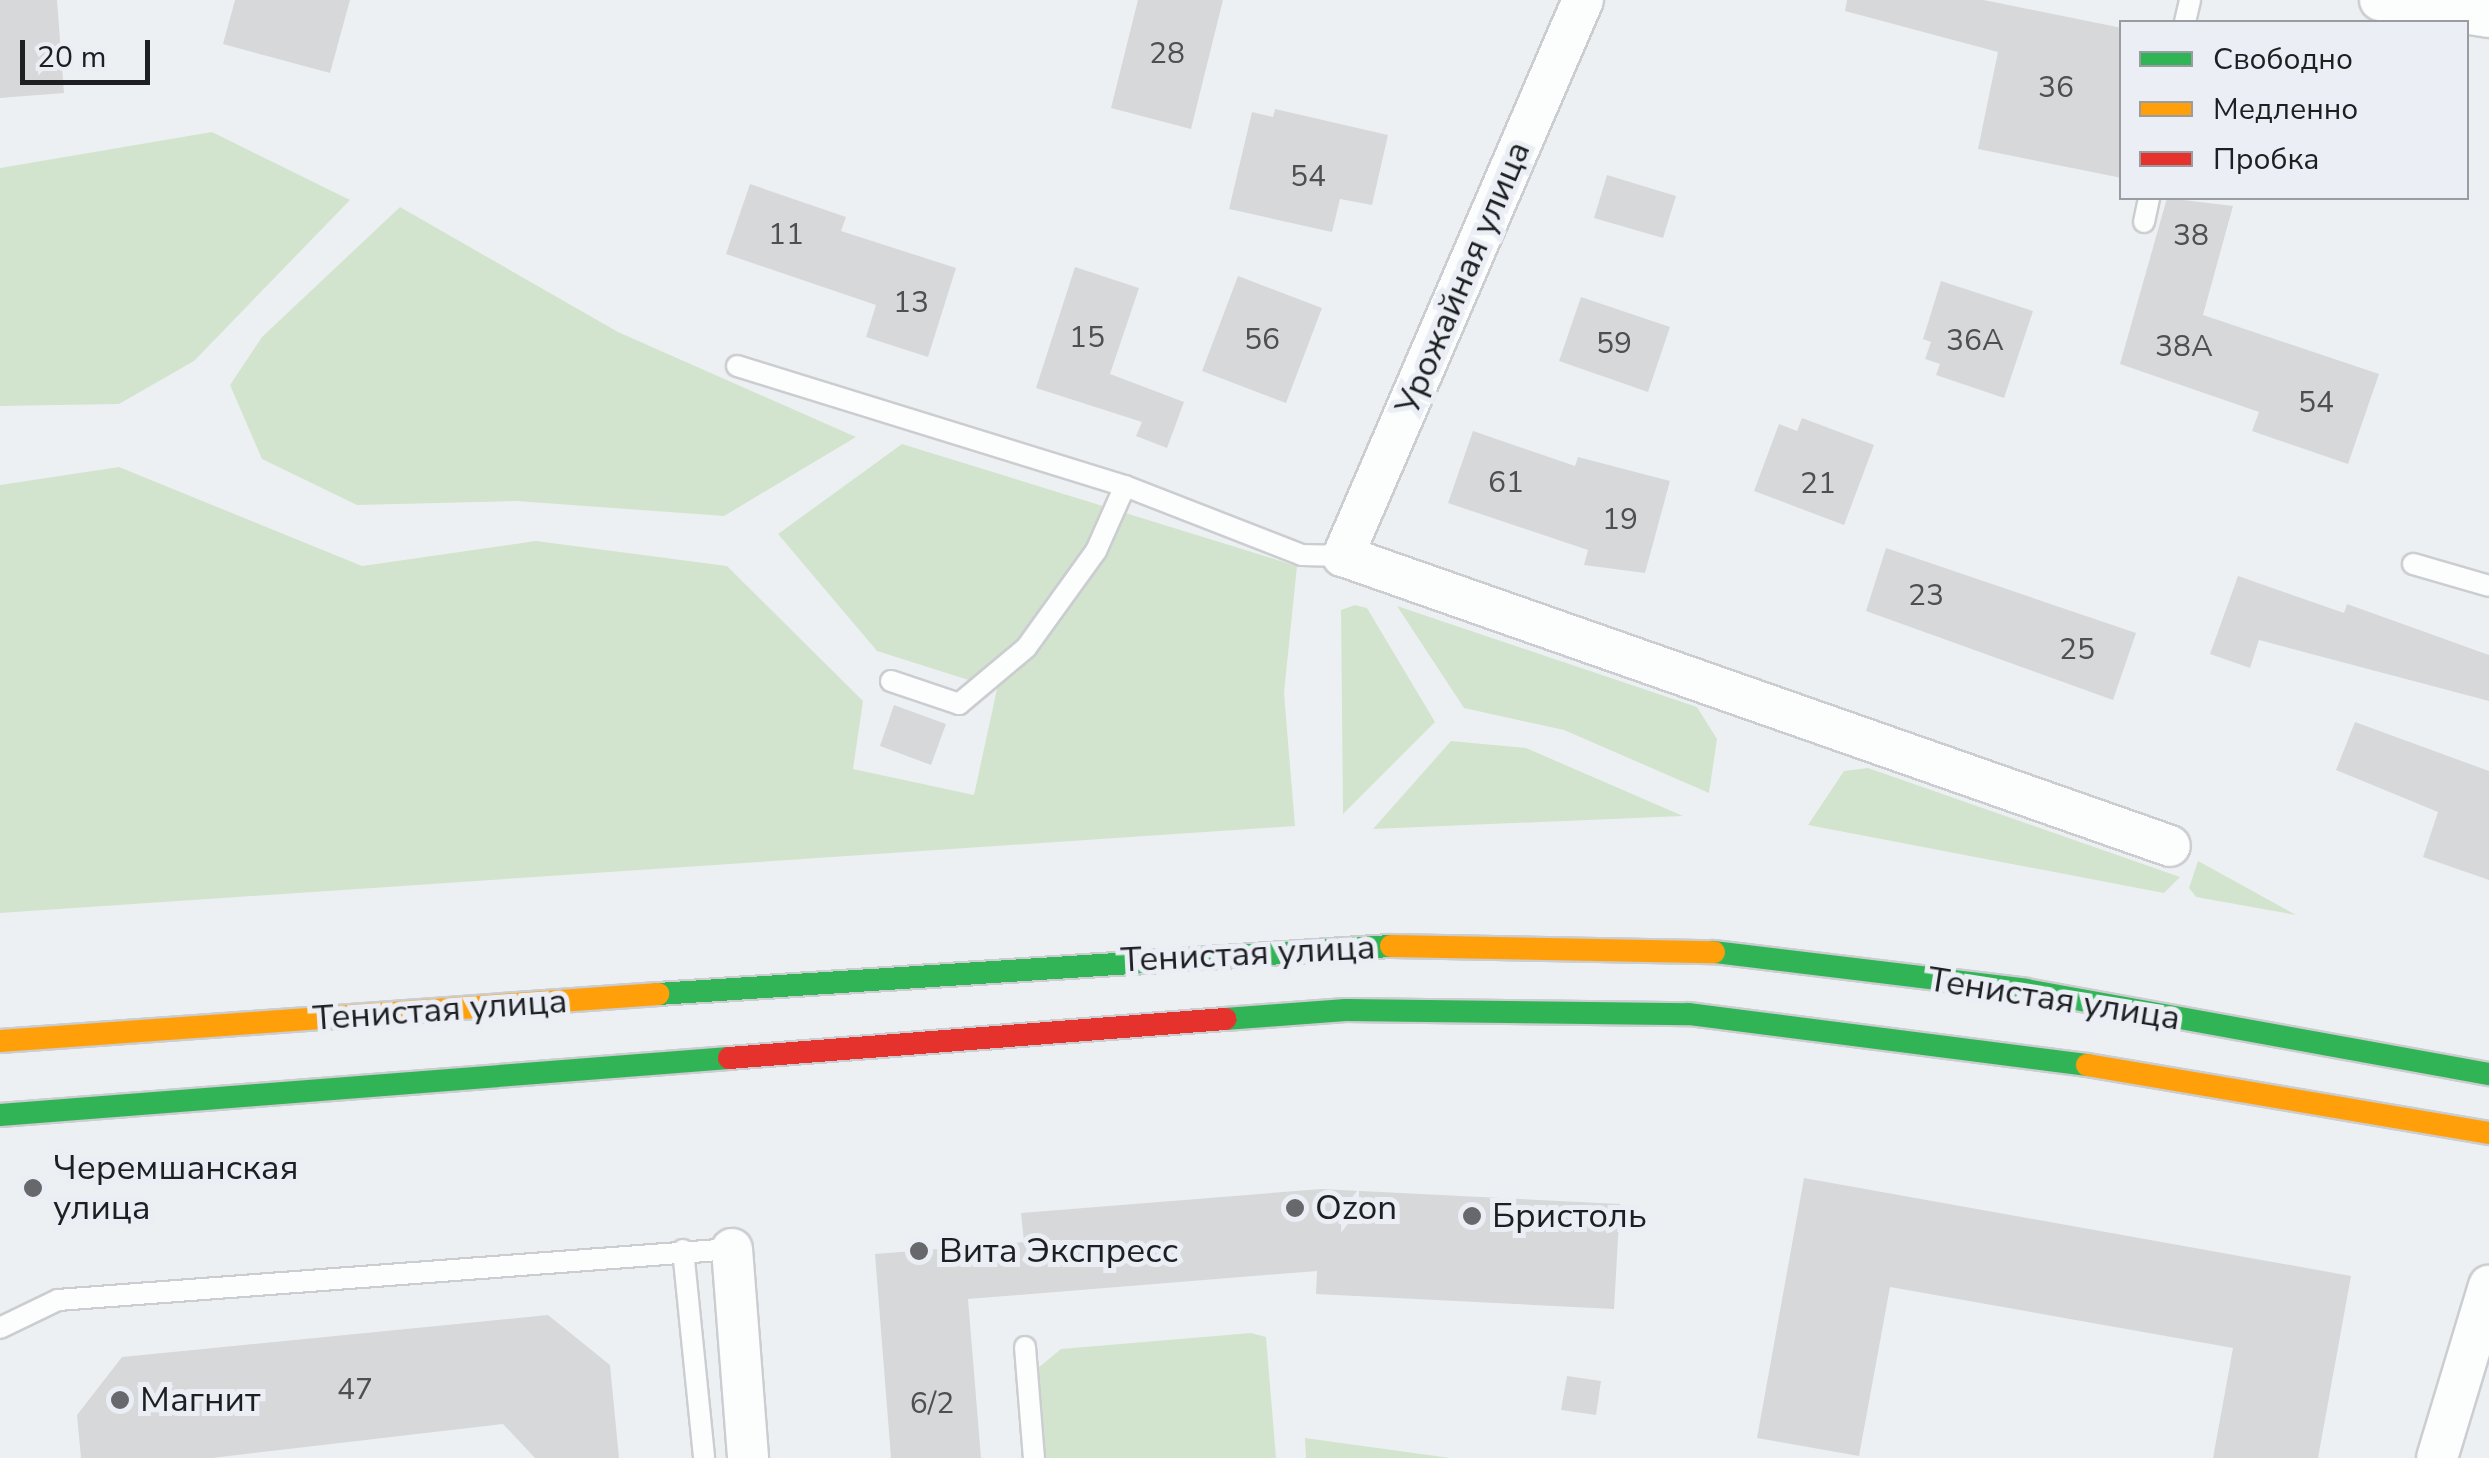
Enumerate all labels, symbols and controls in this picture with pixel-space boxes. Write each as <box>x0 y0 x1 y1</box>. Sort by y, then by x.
scale bar <box>25 20 155 82</box>
legend <box>2119 20 2469 200</box>
house number: 28 <box>1149 36 1185 72</box>
text: 20 m <box>37 37 106 78</box>
text: Свободно <box>2213 39 2353 80</box>
house number: 36 <box>2038 70 2074 106</box>
text: Медленно <box>2213 89 2358 130</box>
street label: Урожайная улица <box>1386 135 1540 421</box>
text: Пробка <box>2213 139 2319 180</box>
house number: 54 <box>1290 159 1326 195</box>
house number: 11 <box>768 217 804 253</box>
house number: 38 <box>2173 218 2209 254</box>
house number: 13 <box>893 285 929 321</box>
house number: 15 <box>1069 320 1105 356</box>
house number: 56 <box>1244 322 1280 358</box>
house number: 36А <box>1946 323 2004 359</box>
house number: 59 <box>1596 326 1632 362</box>
house number: 38А <box>2155 329 2213 365</box>
house number: 54 <box>2298 385 2334 421</box>
house number: 61 <box>1488 465 1524 501</box>
house number: 21 <box>1800 466 1836 502</box>
house number: 19 <box>1602 502 1638 538</box>
house number: 23 <box>1908 578 1944 614</box>
house number: 25 <box>2059 632 2095 668</box>
street label: Тенистая улица <box>1120 926 1376 982</box>
street label: Тенистая улица <box>1925 958 2183 1040</box>
street label: Тенистая улица <box>311 980 569 1040</box>
place label: Черемшанская улица <box>53 1147 298 1229</box>
marker: Черемшанская улица <box>22 1177 44 1199</box>
place label: Ozon <box>1315 1187 1397 1229</box>
place label: Бристоль <box>1492 1195 1647 1237</box>
marker: Ozon <box>1284 1197 1306 1219</box>
marker: Бристоль <box>1461 1205 1483 1227</box>
place label: Вита Экспресс <box>939 1230 1178 1272</box>
marker: Вита Экспресс <box>908 1240 930 1262</box>
house number: 47 <box>337 1372 373 1408</box>
place label: Магнит <box>140 1379 261 1421</box>
house number: 6/2 <box>910 1386 954 1422</box>
marker: Магнит <box>109 1389 131 1411</box>

